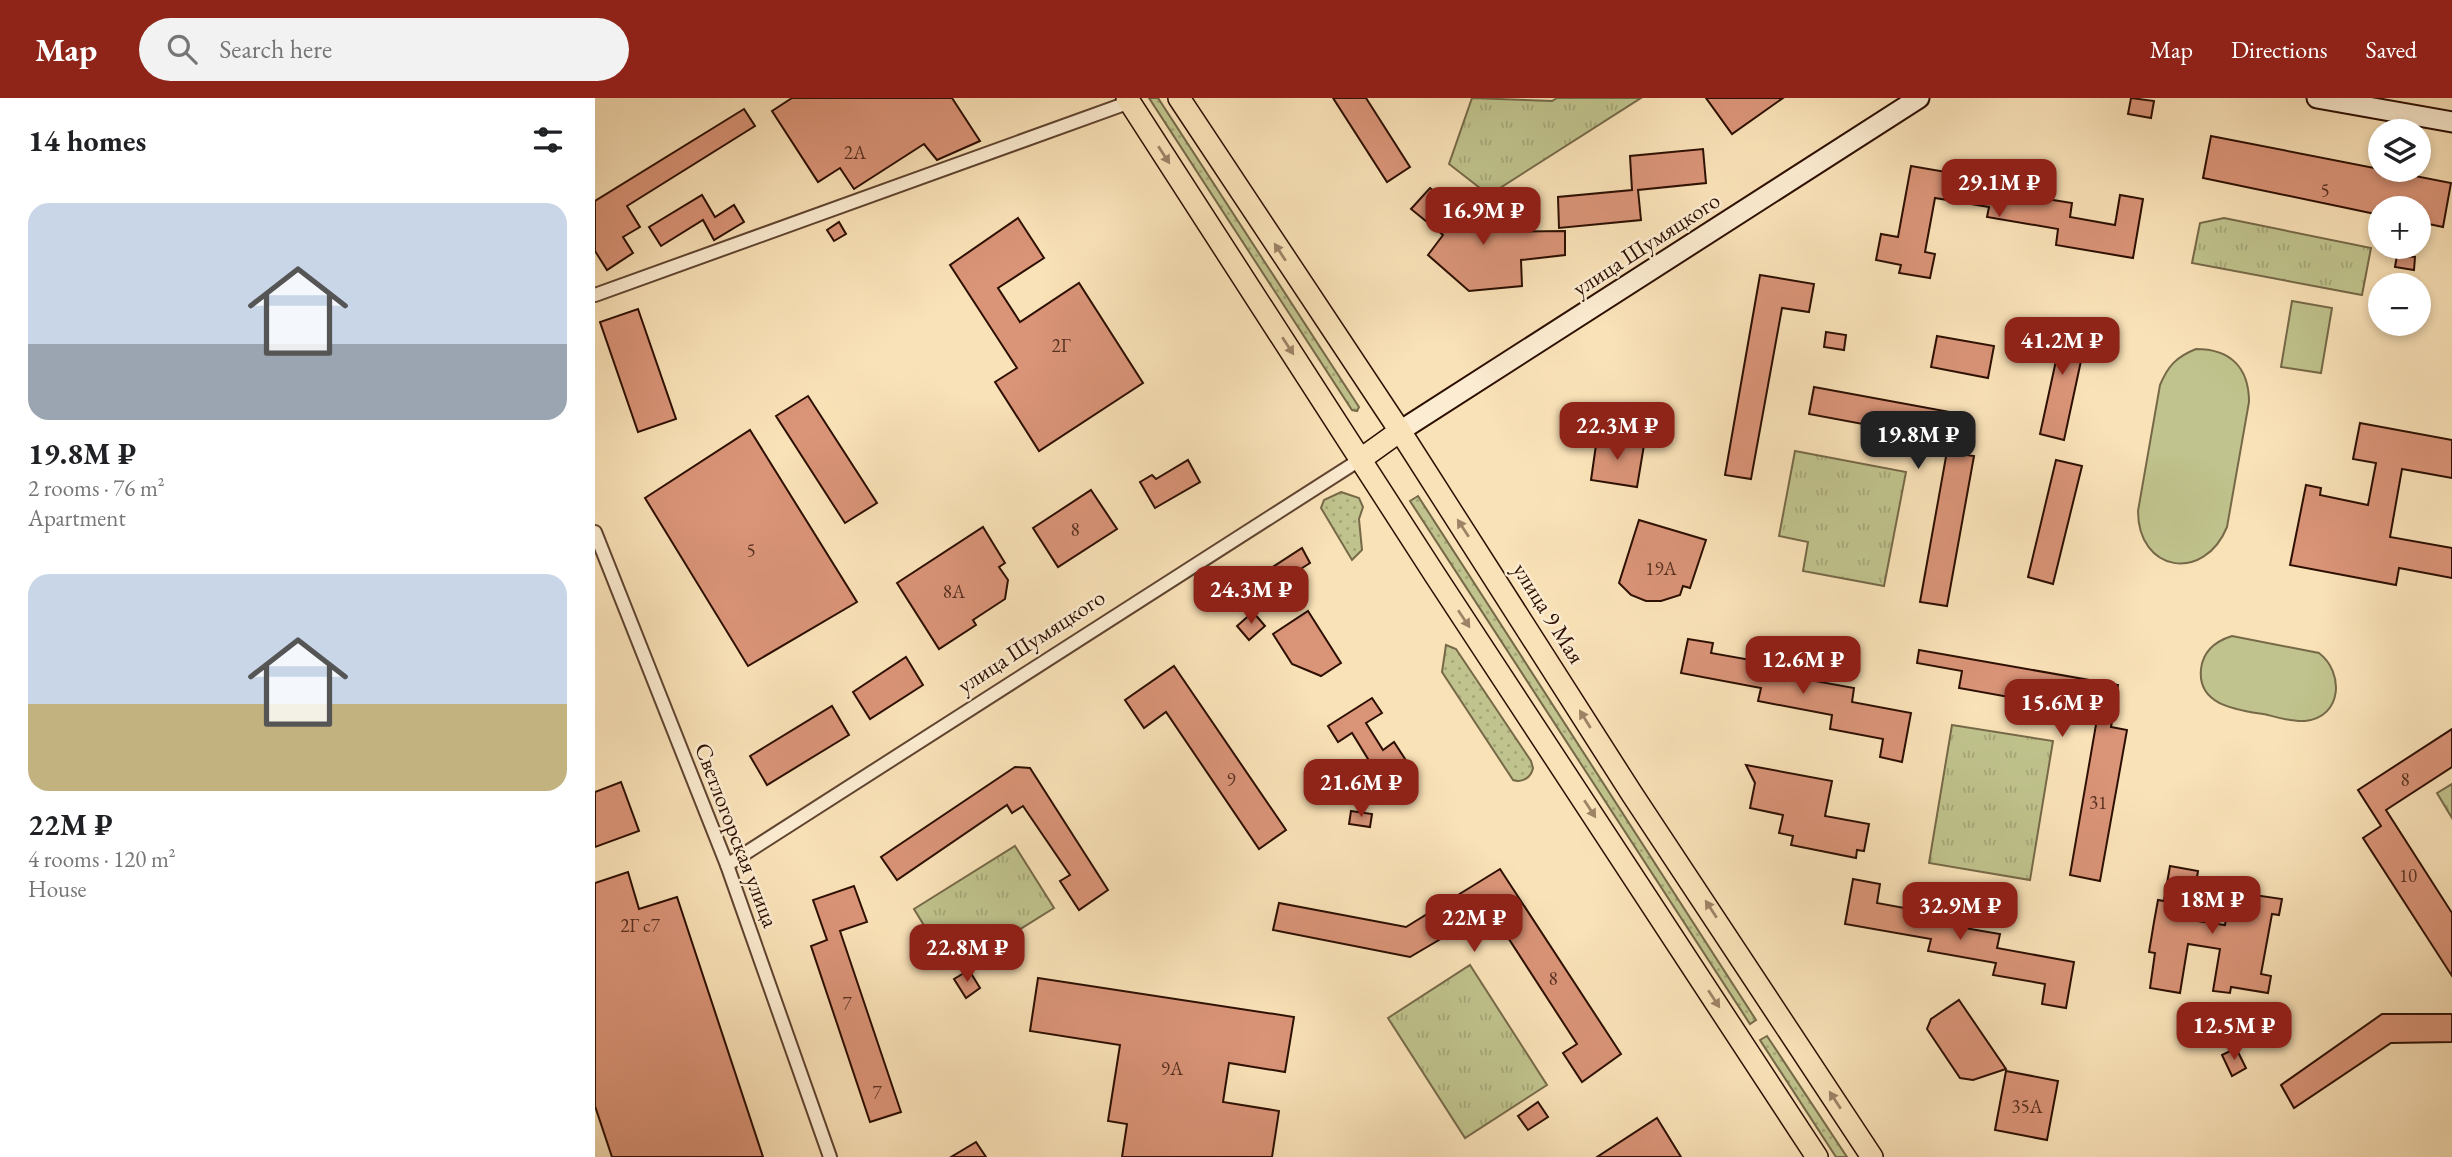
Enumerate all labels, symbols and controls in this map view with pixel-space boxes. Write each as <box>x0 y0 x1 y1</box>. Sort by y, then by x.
search box <box>139 18 629 81</box>
text: Map <box>35 28 97 71</box>
icon: search <box>163 30 201 68</box>
text: Search here <box>219 32 332 66</box>
text: Map <box>2150 34 2193 65</box>
text: Directions <box>2231 34 2328 65</box>
text: Saved <box>2366 34 2417 65</box>
map controls <box>2368 119 2431 336</box>
button: layers <box>2368 119 2431 182</box>
text: 14 homes <box>28 121 146 160</box>
icon: filters <box>529 121 567 159</box>
house number: 2А <box>844 140 867 165</box>
one-way arrow <box>1157 146 1170 165</box>
pin: 29.1M ₽ <box>1934 159 2064 219</box>
text: 29.1M ₽ <box>1958 167 2040 197</box>
house number: 5 <box>2320 178 2330 203</box>
street label: улица Шумяцкого <box>1567 185 1725 303</box>
pin: 16.9M ₽ <box>1418 188 1548 247</box>
text: 16.9M ₽ <box>1442 195 1524 225</box>
button: + <box>2368 196 2431 259</box>
one-way arrow <box>1274 242 1287 261</box>
icon: home <box>235 248 361 374</box>
button: − <box>2368 273 2431 336</box>
pin: 41.2M ₽ <box>1997 317 2127 377</box>
text: 41.2M ₽ <box>2021 325 2103 355</box>
house number: 2Г <box>1052 333 1071 358</box>
one-way arrow <box>1281 337 1295 355</box>
pin: 22.3M ₽ <box>1552 402 1682 462</box>
text: 22.3M ₽ <box>1576 410 1658 440</box>
pin: 19.8M ₽ <box>1853 412 1983 471</box>
text: 19.8M ₽ <box>1877 419 1959 449</box>
text: 19.8M ₽ <box>28 434 136 473</box>
text: 2 rooms · 76 m² <box>28 473 165 503</box>
text: Apartment <box>28 503 126 533</box>
house number: 8 <box>1070 517 1080 542</box>
one-way arrow <box>1457 518 1470 537</box>
house number: 5 <box>746 538 756 563</box>
house number: 19А <box>1645 556 1678 581</box>
street label: улица 9 Мая <box>1506 557 1592 669</box>
pin: 24.3M ₽ <box>1186 566 1316 626</box>
text: 24.3M ₽ <box>1210 574 1292 604</box>
house number: 8А <box>943 579 966 604</box>
street label: улица Шумяцкого <box>952 582 1110 700</box>
one-way arrow <box>1457 610 1471 628</box>
icon: home <box>235 619 361 745</box>
pin: 12.6M ₽ <box>1738 636 1868 696</box>
text: 12.6M ₽ <box>1762 644 1844 674</box>
pin: 15.6M ₽ <box>1997 680 2127 739</box>
text: 15.6M ₽ <box>2021 687 2103 717</box>
one-way arrow <box>1579 710 1592 729</box>
street label: Светлогорская улица <box>688 738 786 932</box>
pin: 21.6M ₽ <box>1296 760 1426 819</box>
house number: 9 <box>1226 767 1236 792</box>
text: 21.6M ₽ <box>1320 767 1402 797</box>
house number: 8 <box>2400 767 2410 792</box>
house number: 31 <box>2089 790 2107 815</box>
one-way arrow <box>1583 799 1596 818</box>
text: 22M ₽ <box>28 805 113 844</box>
text: 4 rooms · 120 m² <box>28 844 176 874</box>
house number: 10 <box>2399 863 2417 888</box>
text: House <box>28 874 87 904</box>
pin: 18M ₽ <box>2163 876 2261 936</box>
pin: 32.9M ₽ <box>1895 882 2025 942</box>
text: 18M ₽ <box>2179 884 2245 914</box>
text: 32.9M ₽ <box>1919 890 2001 920</box>
pin: 22M ₽ <box>1425 894 1523 954</box>
one-way arrow <box>1704 900 1718 918</box>
text: 22M ₽ <box>1441 902 1507 932</box>
house number: 2Г с7 <box>620 913 661 938</box>
pin: 22.8M ₽ <box>902 924 1032 984</box>
text: 22.8M ₽ <box>926 932 1008 962</box>
house number: 8 <box>1548 966 1558 991</box>
one-way arrow <box>1707 990 1720 1009</box>
house number: 7 <box>842 991 852 1016</box>
pin: 12.5M ₽ <box>2169 1002 2299 1062</box>
text: 12.5M ₽ <box>2193 1010 2275 1040</box>
house number: 9А <box>1161 1056 1184 1081</box>
house number: 7 <box>872 1080 882 1105</box>
one-way arrow <box>1829 1090 1842 1109</box>
house number: 35А <box>2011 1094 2044 1119</box>

